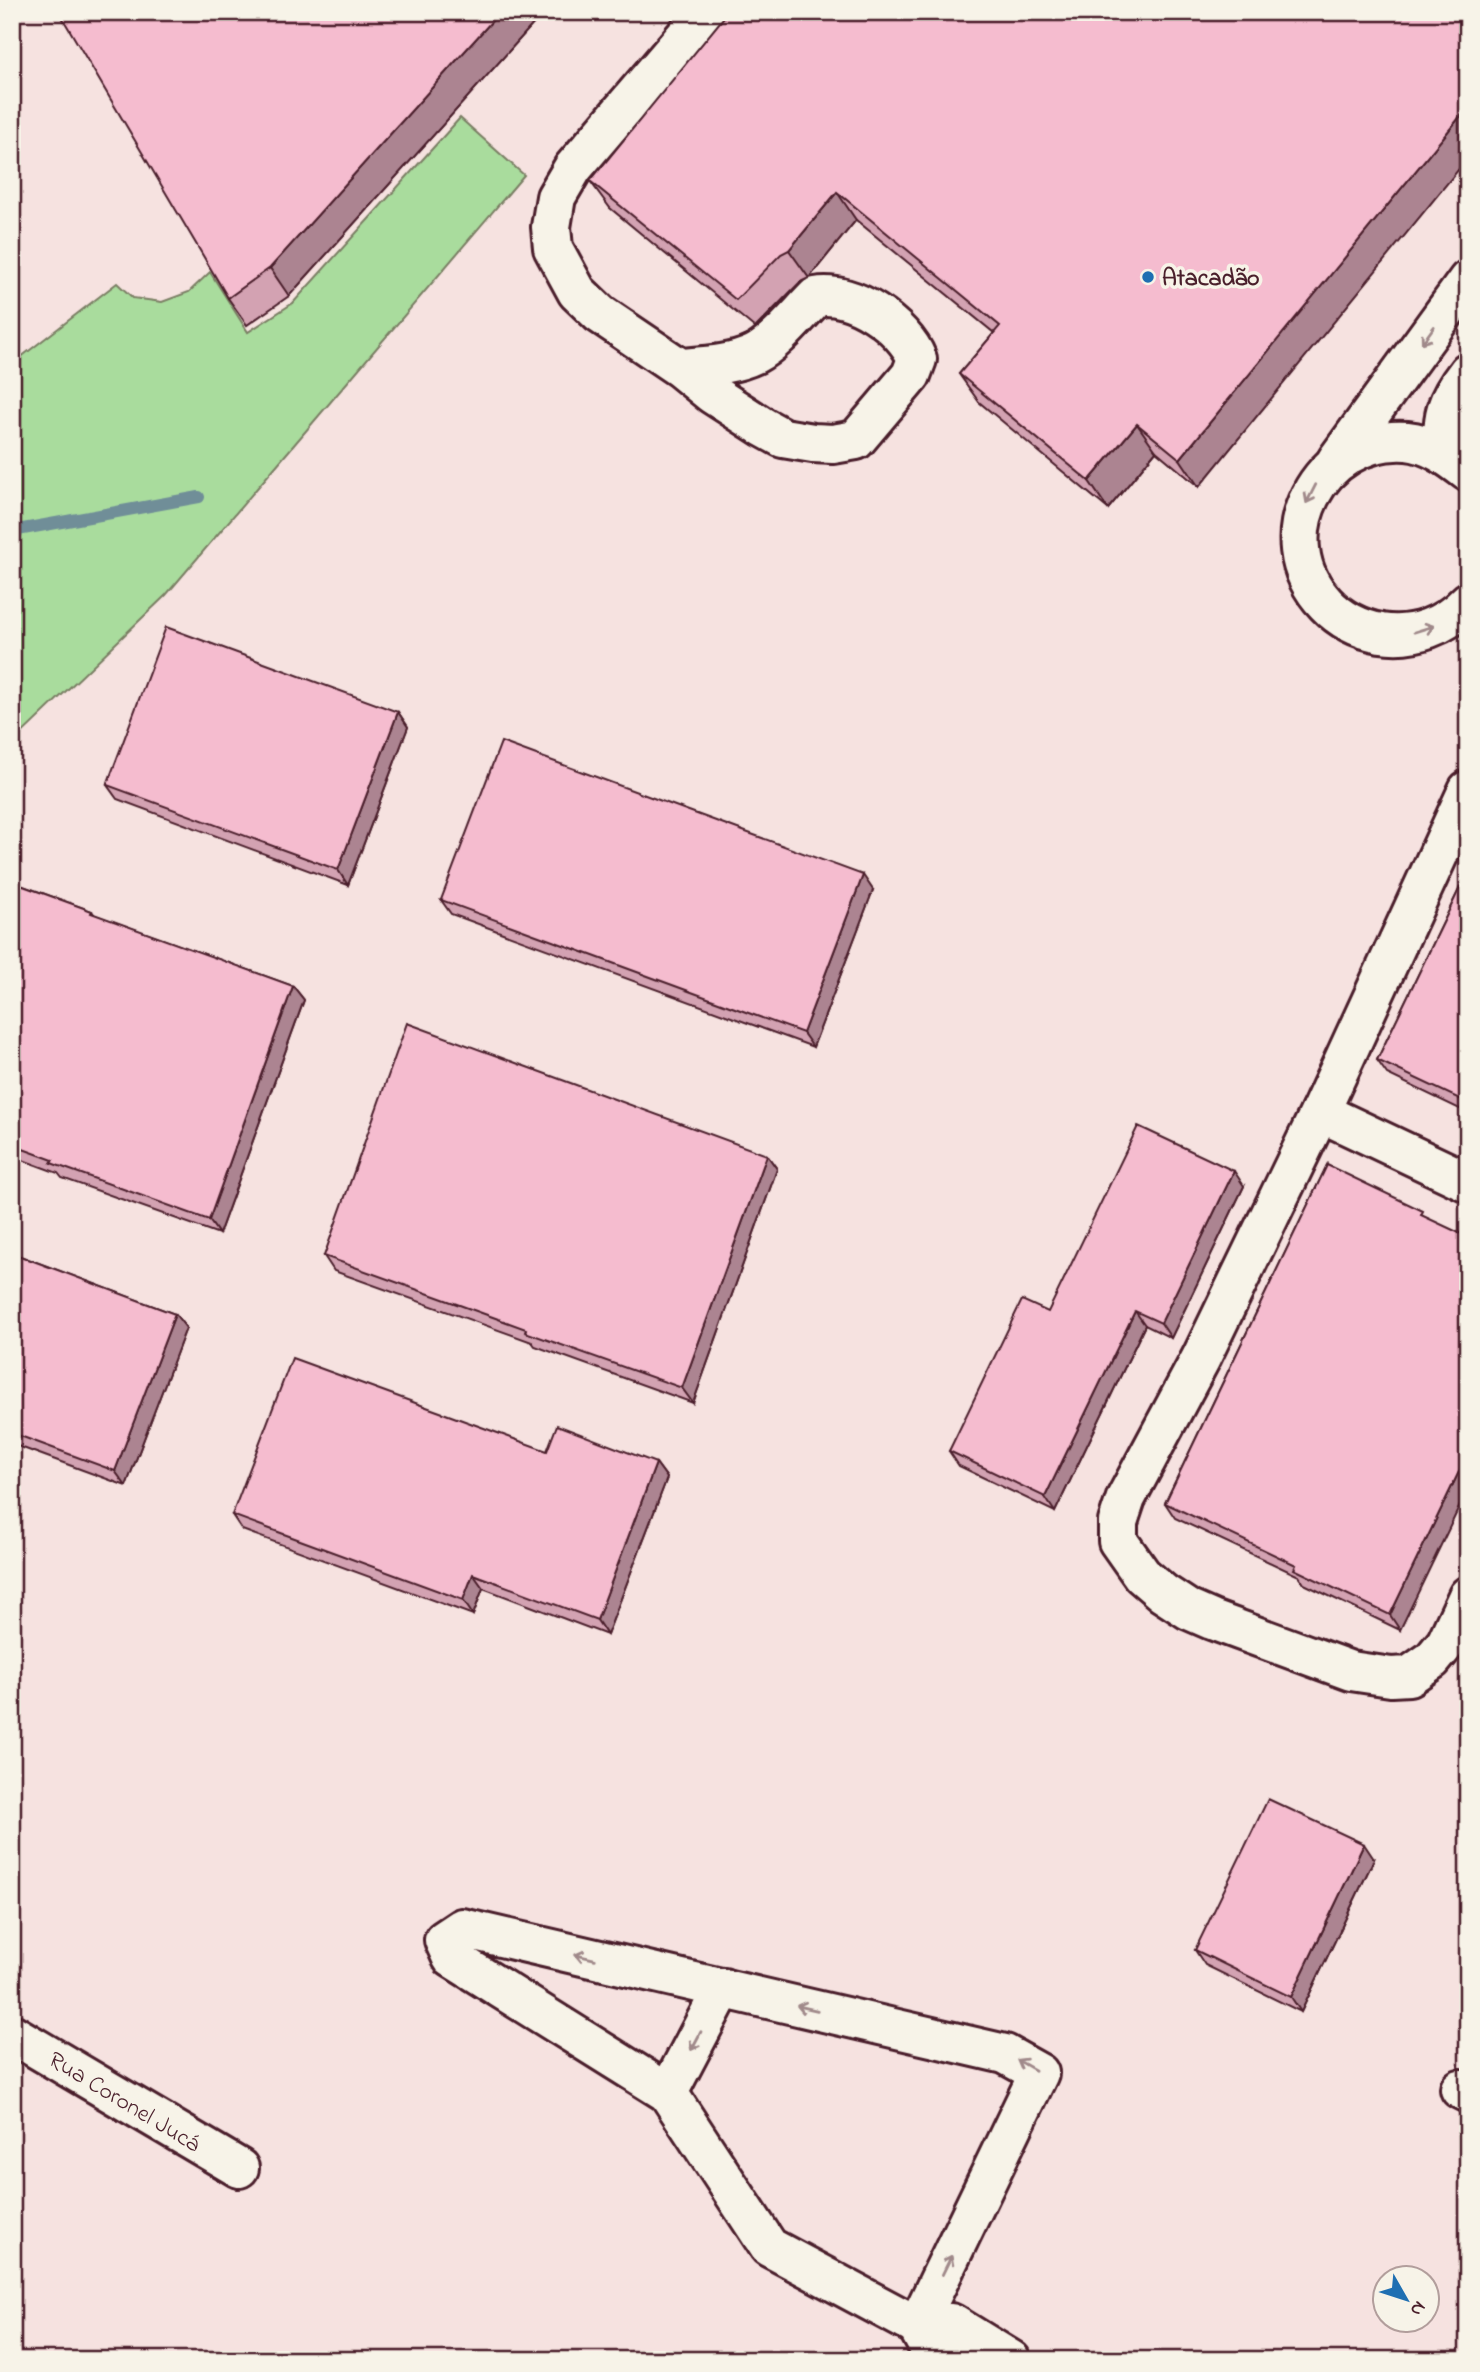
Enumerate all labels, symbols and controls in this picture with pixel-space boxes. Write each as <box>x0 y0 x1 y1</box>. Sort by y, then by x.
place label: Atacadão <box>1162 262 1260 297</box>
marker: Atacadão <box>1140 269 1156 285</box>
one-way arrow <box>1420 325 1435 344</box>
one-way arrow <box>1303 483 1317 504</box>
one-way arrow <box>1413 622 1435 635</box>
one-way arrow <box>574 1950 597 1963</box>
one-way arrow <box>796 2001 819 2014</box>
one-way arrow <box>689 2030 703 2050</box>
street label: Rua Coronel Jucá <box>41 2044 207 2163</box>
one-way arrow <box>1017 2058 1037 2072</box>
one-way arrow <box>940 2255 954 2276</box>
north arrow <box>1372 2264 1442 2334</box>
text: N <box>1403 2295 1432 2322</box>

